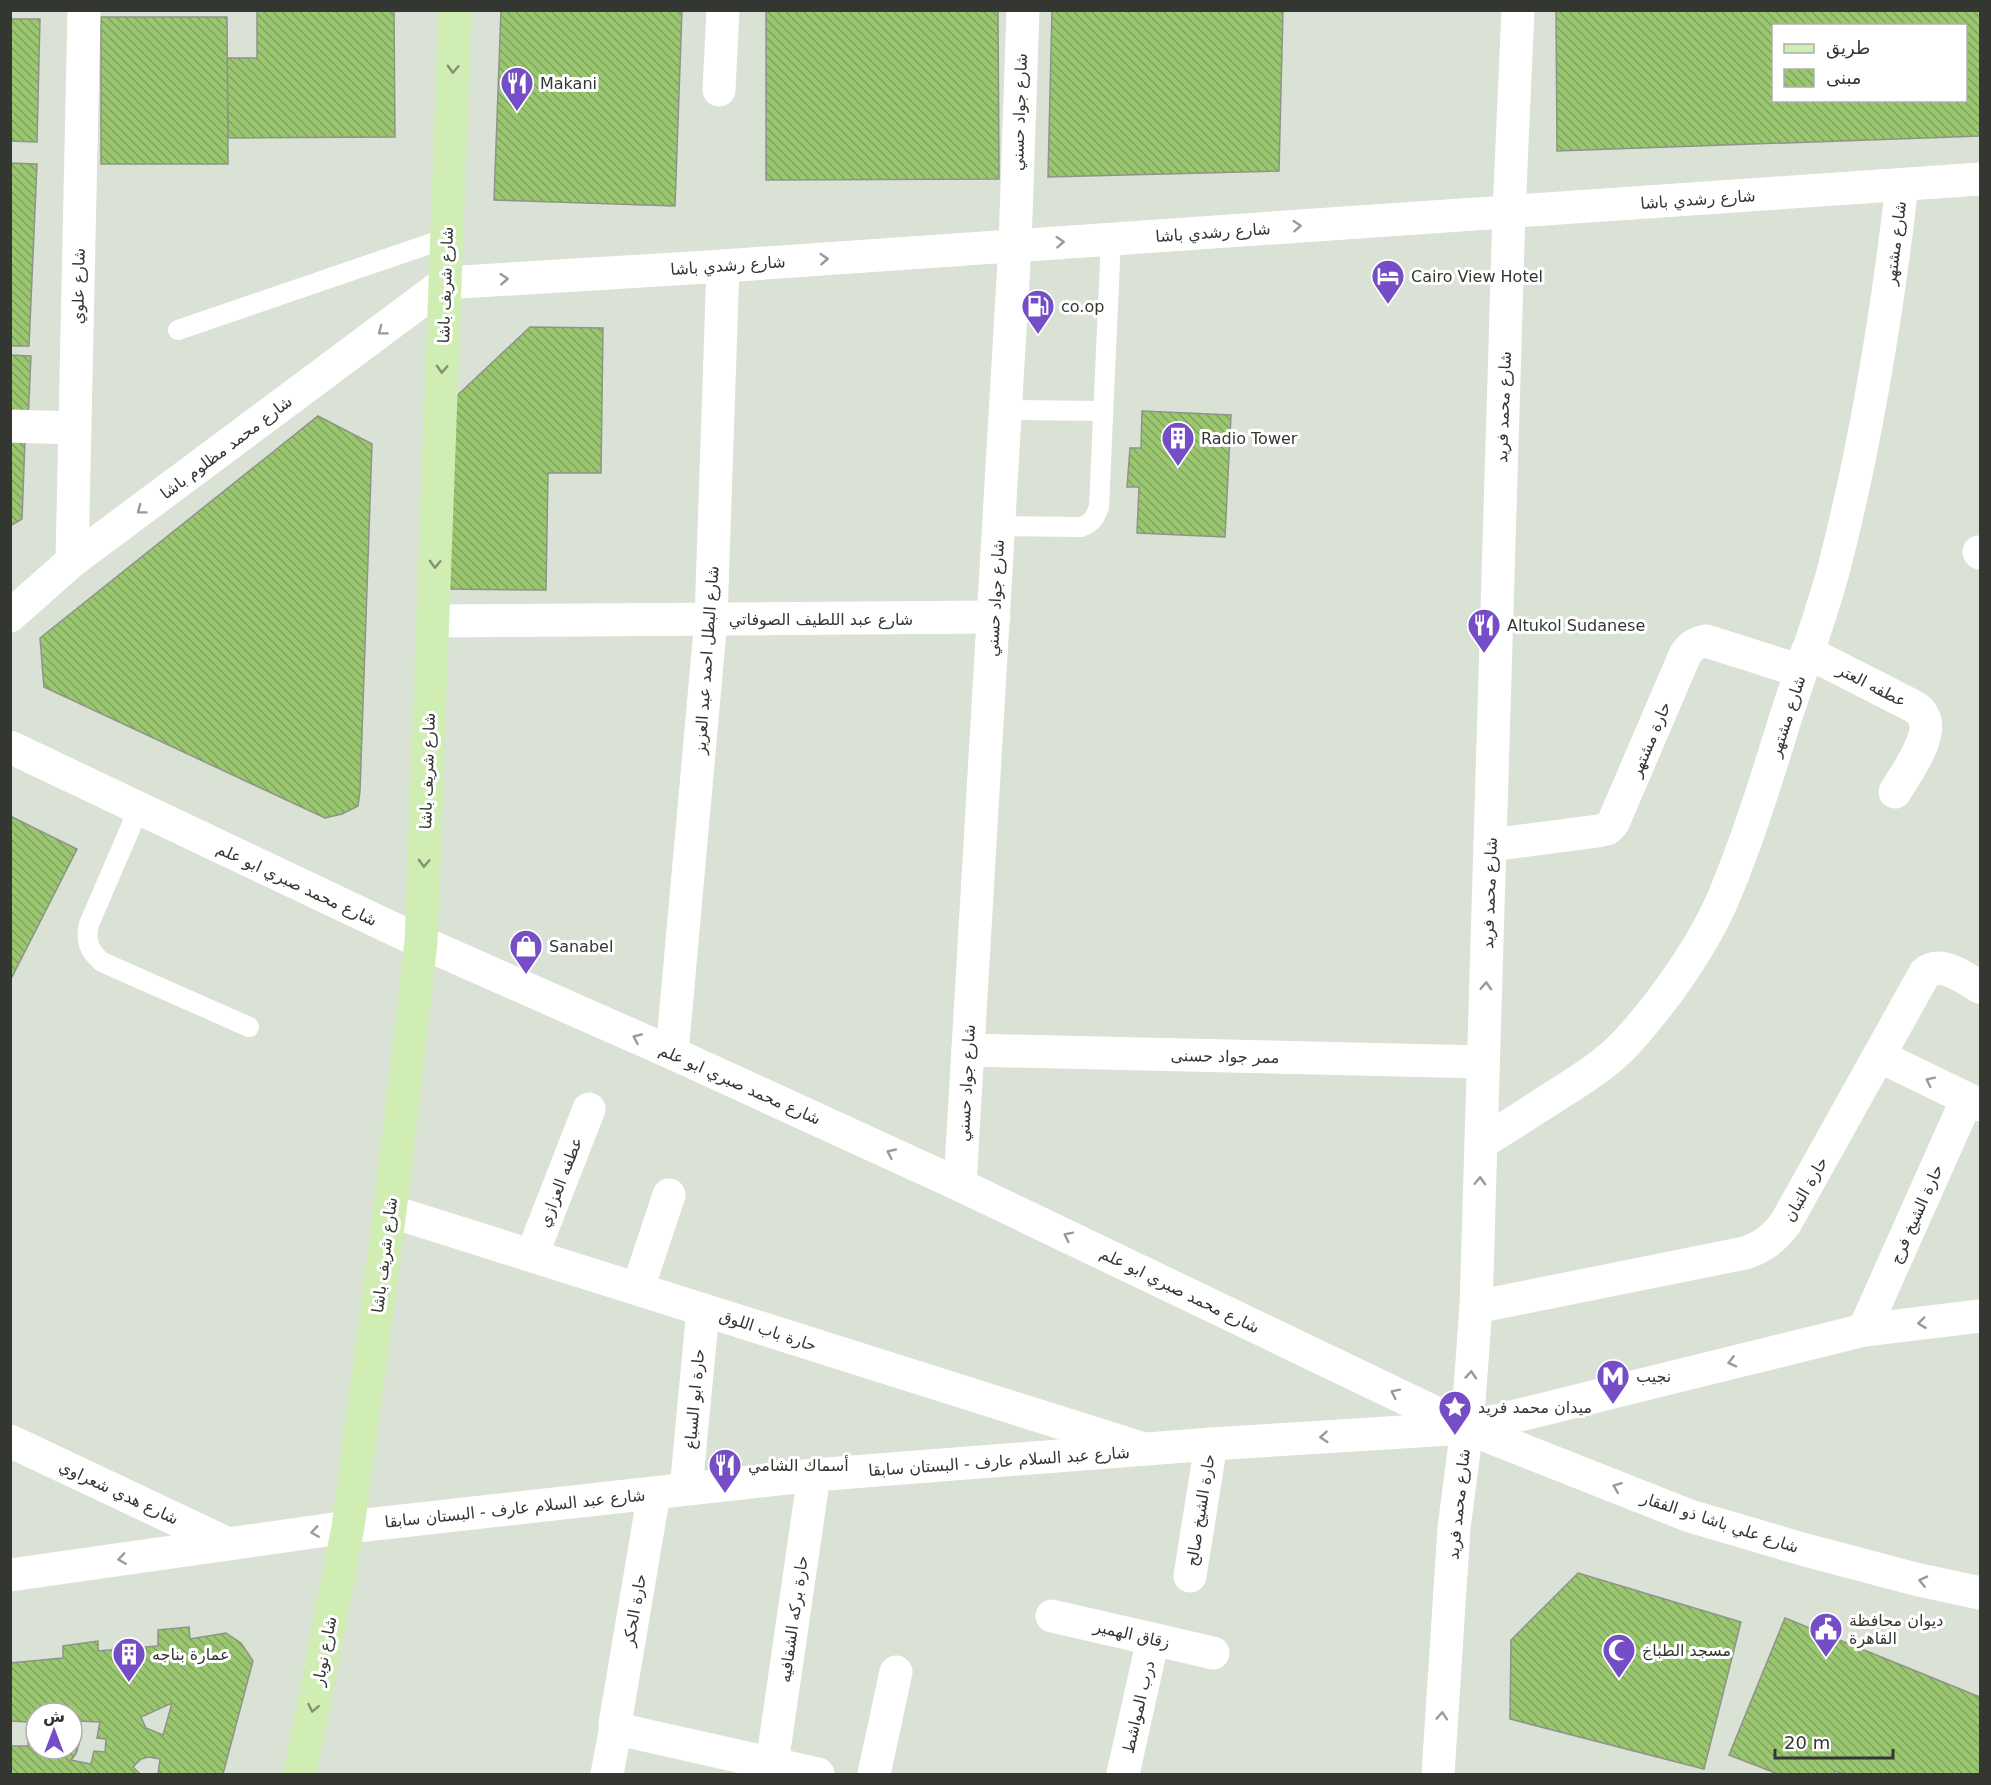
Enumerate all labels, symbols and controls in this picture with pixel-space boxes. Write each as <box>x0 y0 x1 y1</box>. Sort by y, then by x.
legend <box>1772 24 1967 102</box>
text: طريق <box>1826 37 1870 59</box>
street label: شارع جواد حسني <box>1008 53 1032 171</box>
one-way arrow <box>447 64 460 73</box>
restaurant icon: Makani <box>499 65 535 112</box>
text: مبنى <box>1826 67 1862 88</box>
place label: Makani <box>540 74 597 93</box>
street label: شارع رشدي باشا <box>1640 186 1756 214</box>
street label: شارع مشتهر <box>1881 200 1911 287</box>
street label: شارع رشدي باشا <box>1155 219 1271 247</box>
one-way arrow <box>1292 220 1301 233</box>
street label: شارع شريف باشا <box>434 226 458 344</box>
one-way arrow <box>1056 236 1065 249</box>
street label: شارع علوي <box>68 248 90 324</box>
street label: شارع رشدي باشا <box>670 252 786 280</box>
one-way arrow <box>820 253 829 266</box>
hotel icon: Cairo View Hotel <box>1370 258 1406 305</box>
place label: Cairo View Hotel <box>1411 267 1543 286</box>
one-way arrow <box>499 273 508 286</box>
fuel station icon: co.op <box>1020 288 1056 335</box>
place label: co.op <box>1061 297 1104 316</box>
one-way arrow <box>377 323 388 334</box>
street label: شارع محمد فريد <box>1492 351 1516 463</box>
one-way arrow <box>436 364 449 373</box>
street label: شارع محمد مظلوم باشا <box>157 392 297 504</box>
building icon: Radio Tower <box>1160 420 1196 467</box>
place label: Radio Tower <box>1201 429 1298 448</box>
one-way arrow <box>137 503 148 514</box>
street label: شارع جواد حسني <box>983 539 1009 657</box>
one-way arrow <box>428 559 441 568</box>
street label: شارع البطل احمد عبد العزيز <box>690 565 724 756</box>
restaurant icon: Altukol Sudanese <box>1466 607 1502 654</box>
street label: شارع عبد اللطيف الصوفاتي <box>729 610 913 630</box>
place label: Altukol Sudanese <box>1507 616 1645 635</box>
street label: عطفه العتر <box>1833 659 1910 712</box>
street label: شارع مشتهر <box>1765 673 1811 761</box>
street label: حارة مشتهر <box>1626 699 1676 781</box>
street label: شارع شريف باشا <box>416 712 440 830</box>
street label: شارع محمد فريد <box>1478 837 1502 949</box>
street label: شارع محمد صبري ابو علم <box>213 839 380 931</box>
one-way arrow <box>417 859 430 868</box>
shop icon: Sanabel <box>508 928 544 975</box>
place label: Sanabel <box>549 937 613 956</box>
one-way arrow <box>1479 981 1492 990</box>
street label: شارع جواد حسني <box>954 1024 980 1142</box>
one-way arrow <box>633 1033 644 1045</box>
street label: شارع محمد صبري ابو علم <box>656 1040 824 1130</box>
street label: ممر جواد حسنى <box>1170 1046 1280 1068</box>
one-way arrow <box>1925 1076 1936 1088</box>
street label: عطفه العزازي <box>535 1134 587 1230</box>
one-way arrow <box>887 1149 898 1161</box>
street label: حارة التبان <box>1779 1154 1832 1225</box>
street label: حارة الشيخ فرج <box>1886 1162 1948 1267</box>
one-way arrow <box>1473 1176 1486 1185</box>
street label: شارع شريف باشا <box>368 1196 402 1314</box>
one-way arrow <box>1063 1232 1074 1244</box>
street label: شارع محمد صبري ابو علم <box>1097 1244 1263 1338</box>
street label: حارة باب اللوق <box>717 1306 819 1356</box>
one-way arrow <box>1918 1316 1927 1329</box>
street label: حارة ابو السباع <box>681 1348 709 1450</box>
one-way arrow <box>1727 1355 1737 1368</box>
metro station icon: نجيب <box>1595 1358 1631 1405</box>
place label: نجيب <box>1636 1367 1671 1386</box>
one-way arrow <box>1464 1371 1477 1380</box>
one-way arrow <box>1390 1389 1401 1401</box>
place icon: ميدان محمد فريد <box>1437 1389 1473 1436</box>
place label: ميدان محمد فريد <box>1478 1398 1592 1418</box>
one-way arrow <box>1320 1430 1329 1443</box>
street label: شارع عبد السلام عارف - البستان سابقا <box>868 1443 1130 1481</box>
restaurant icon: أسماك الشامي <box>707 1447 743 1494</box>
street label: شارع محمد فريد <box>1443 1448 1475 1561</box>
street label: حارة الشيخ صالح <box>1182 1453 1220 1568</box>
place label: أسماك الشامي <box>748 1455 849 1476</box>
street label: شارع هدي شعراوي <box>56 1456 182 1529</box>
one-way arrow <box>1612 1482 1623 1494</box>
street label: شارع عبد السلام عارف - البستان سابقا <box>384 1485 646 1533</box>
street label: شارع علي باشا ذو الفقار <box>1637 1488 1801 1558</box>
one-way arrow <box>310 1525 320 1537</box>
one-way arrow <box>117 1552 127 1565</box>
street label: حارة بركه الشقافيه <box>775 1554 813 1684</box>
street label: حارة الحكر <box>619 1572 651 1649</box>
one-way arrow <box>1919 1575 1929 1588</box>
public building icon: ديوان محافظة القاهرة <box>1808 1611 1844 1658</box>
place label: ديوان محافظة القاهرة <box>1849 1611 1943 1649</box>
street label: شارع نوبار <box>308 1615 342 1689</box>
street label: زقاق الهمير <box>1091 1616 1172 1653</box>
mosque icon: مسجد الطباخ <box>1601 1632 1637 1679</box>
building icon: عمارة بناجه <box>111 1636 147 1683</box>
place label: مسجد الطباخ <box>1642 1641 1731 1661</box>
place label: عمارة بناجه <box>152 1645 230 1665</box>
street label: درب المواشط <box>1119 1659 1159 1756</box>
north arrow <box>24 1701 84 1761</box>
one-way arrow <box>307 1703 320 1713</box>
text: ش <box>43 1707 65 1726</box>
one-way arrow <box>1436 1712 1449 1721</box>
scale bar <box>1775 1722 1894 1760</box>
text: 20 m <box>1784 1732 1830 1753</box>

